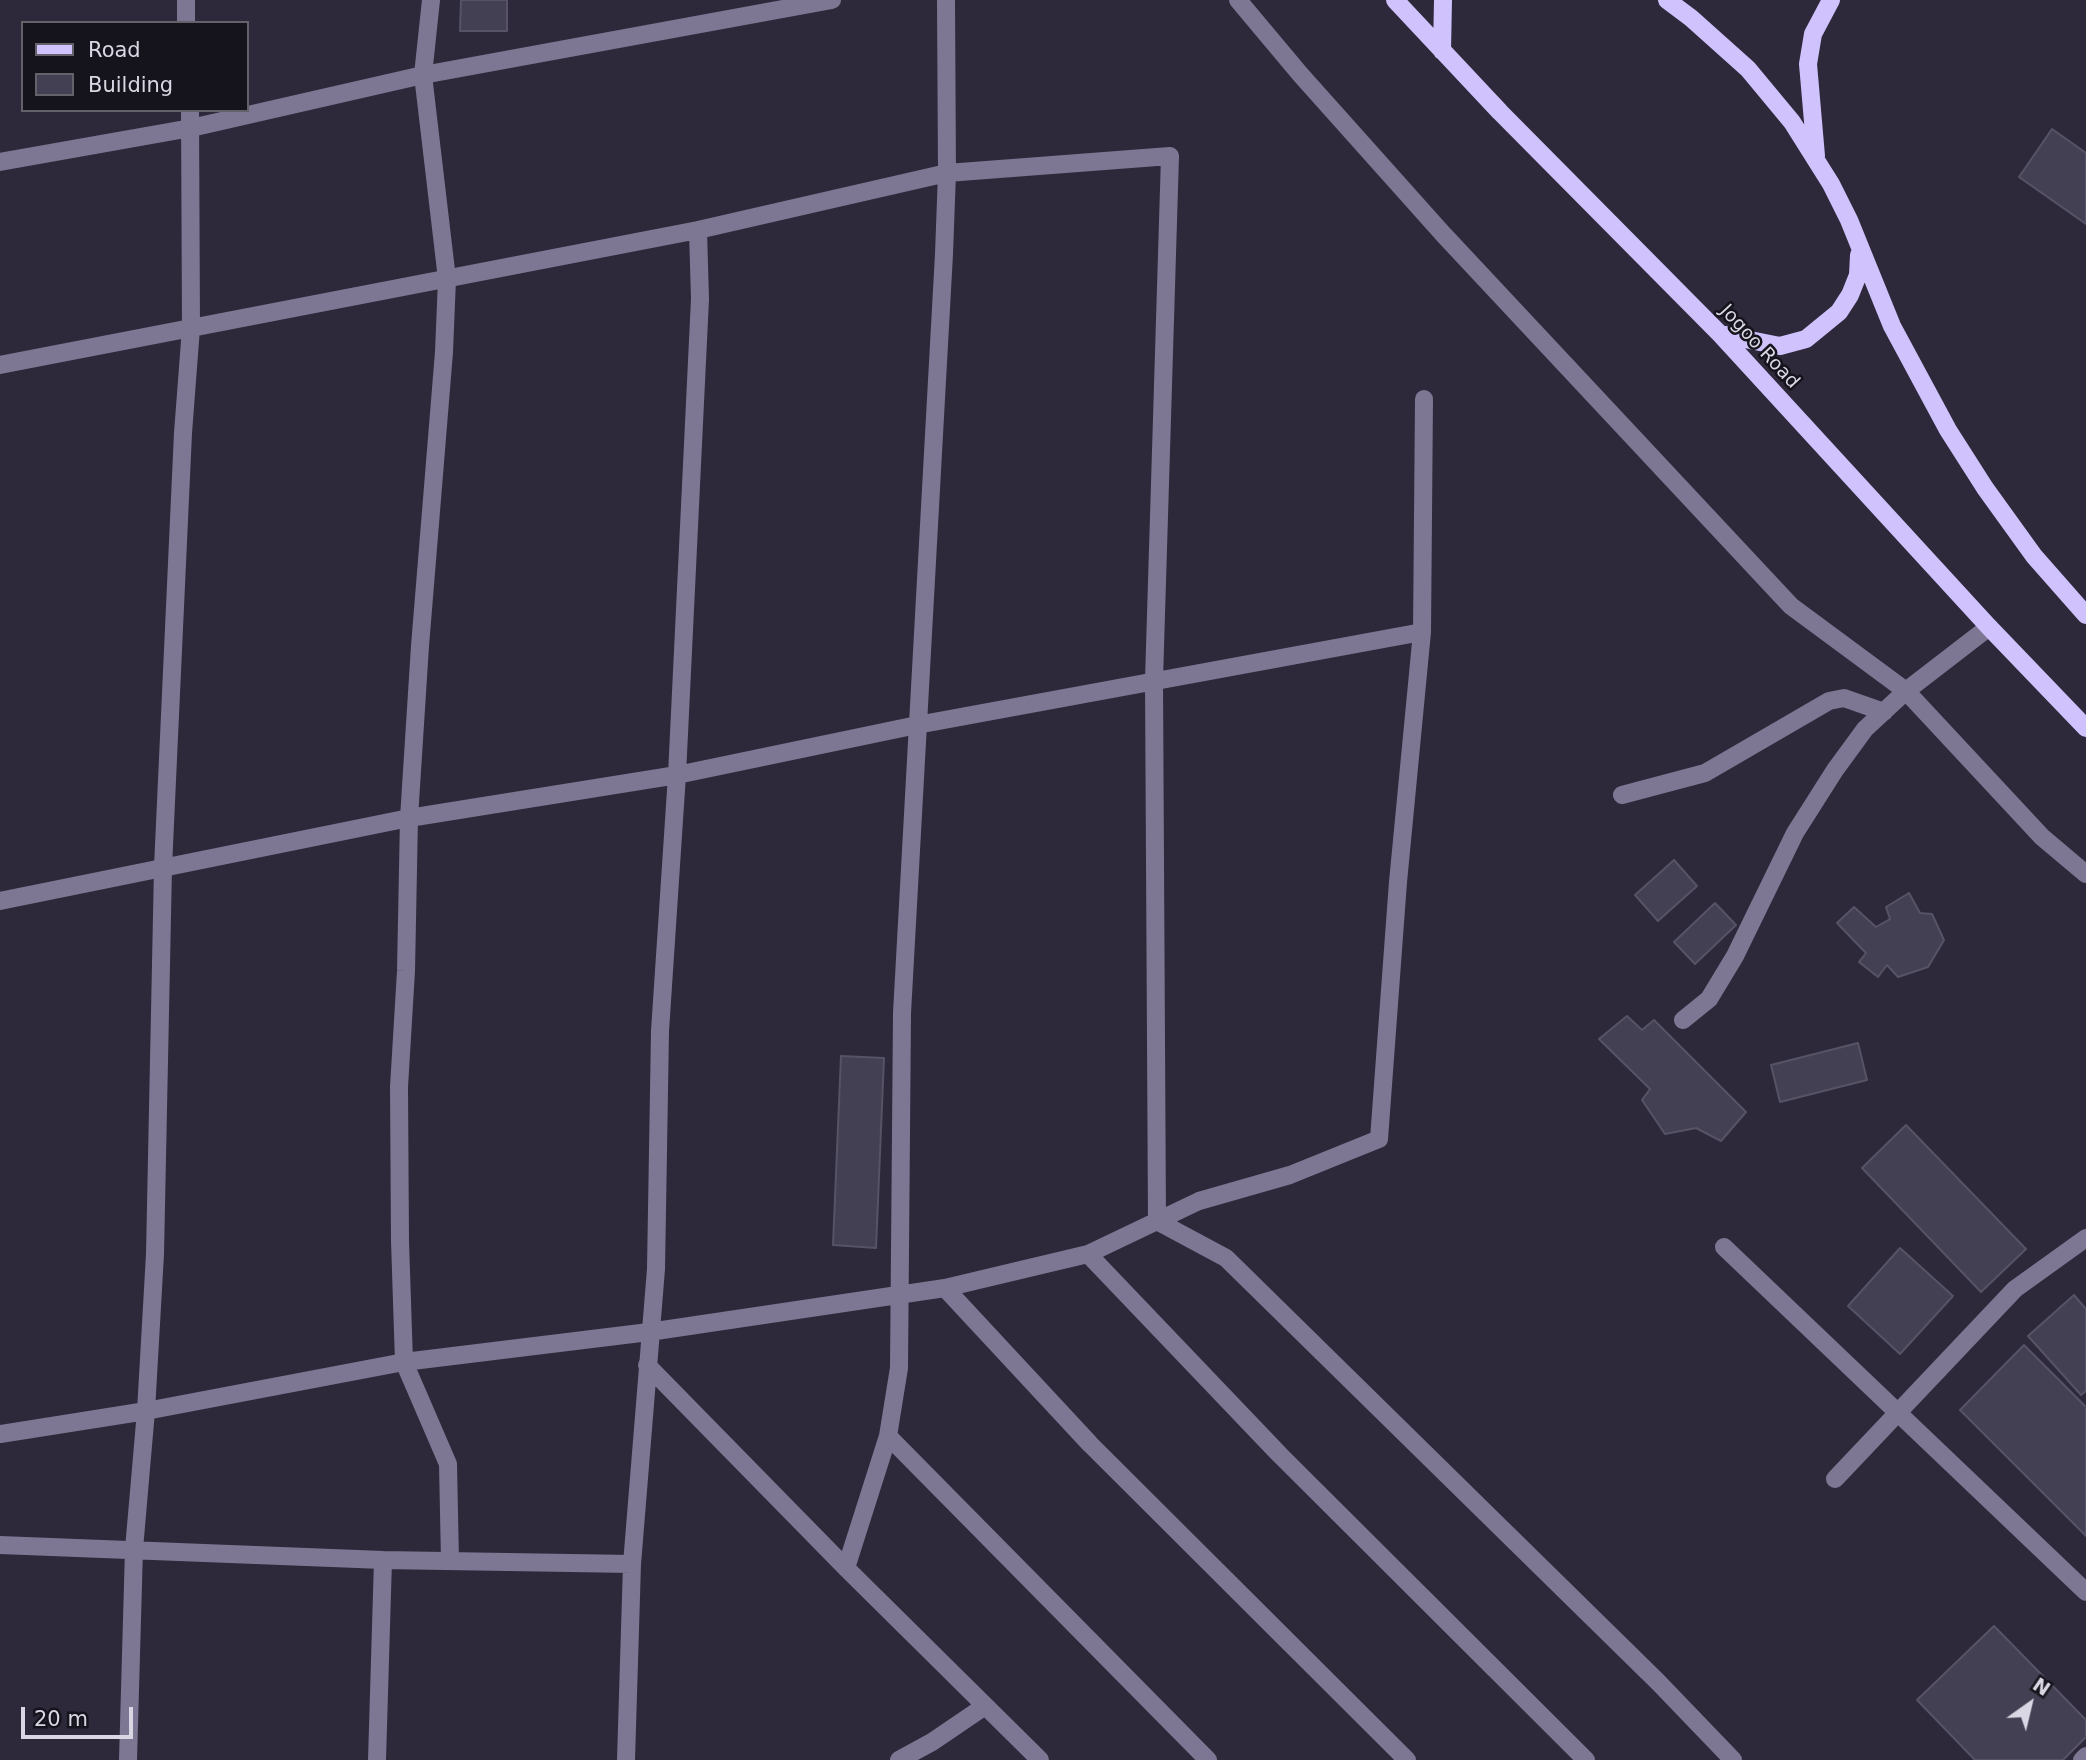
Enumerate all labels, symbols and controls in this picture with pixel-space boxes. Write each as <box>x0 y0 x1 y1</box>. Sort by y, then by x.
legend <box>21 21 248 112</box>
text: Road <box>88 38 141 62</box>
text: Building <box>88 73 173 97</box>
street label: Jogoo Road <box>1714 300 1804 394</box>
north arrow <box>1995 1669 2065 1739</box>
text: N <box>2029 1673 2054 1700</box>
scale bar <box>24 1694 136 1738</box>
text: 20 m <box>34 1707 88 1731</box>

